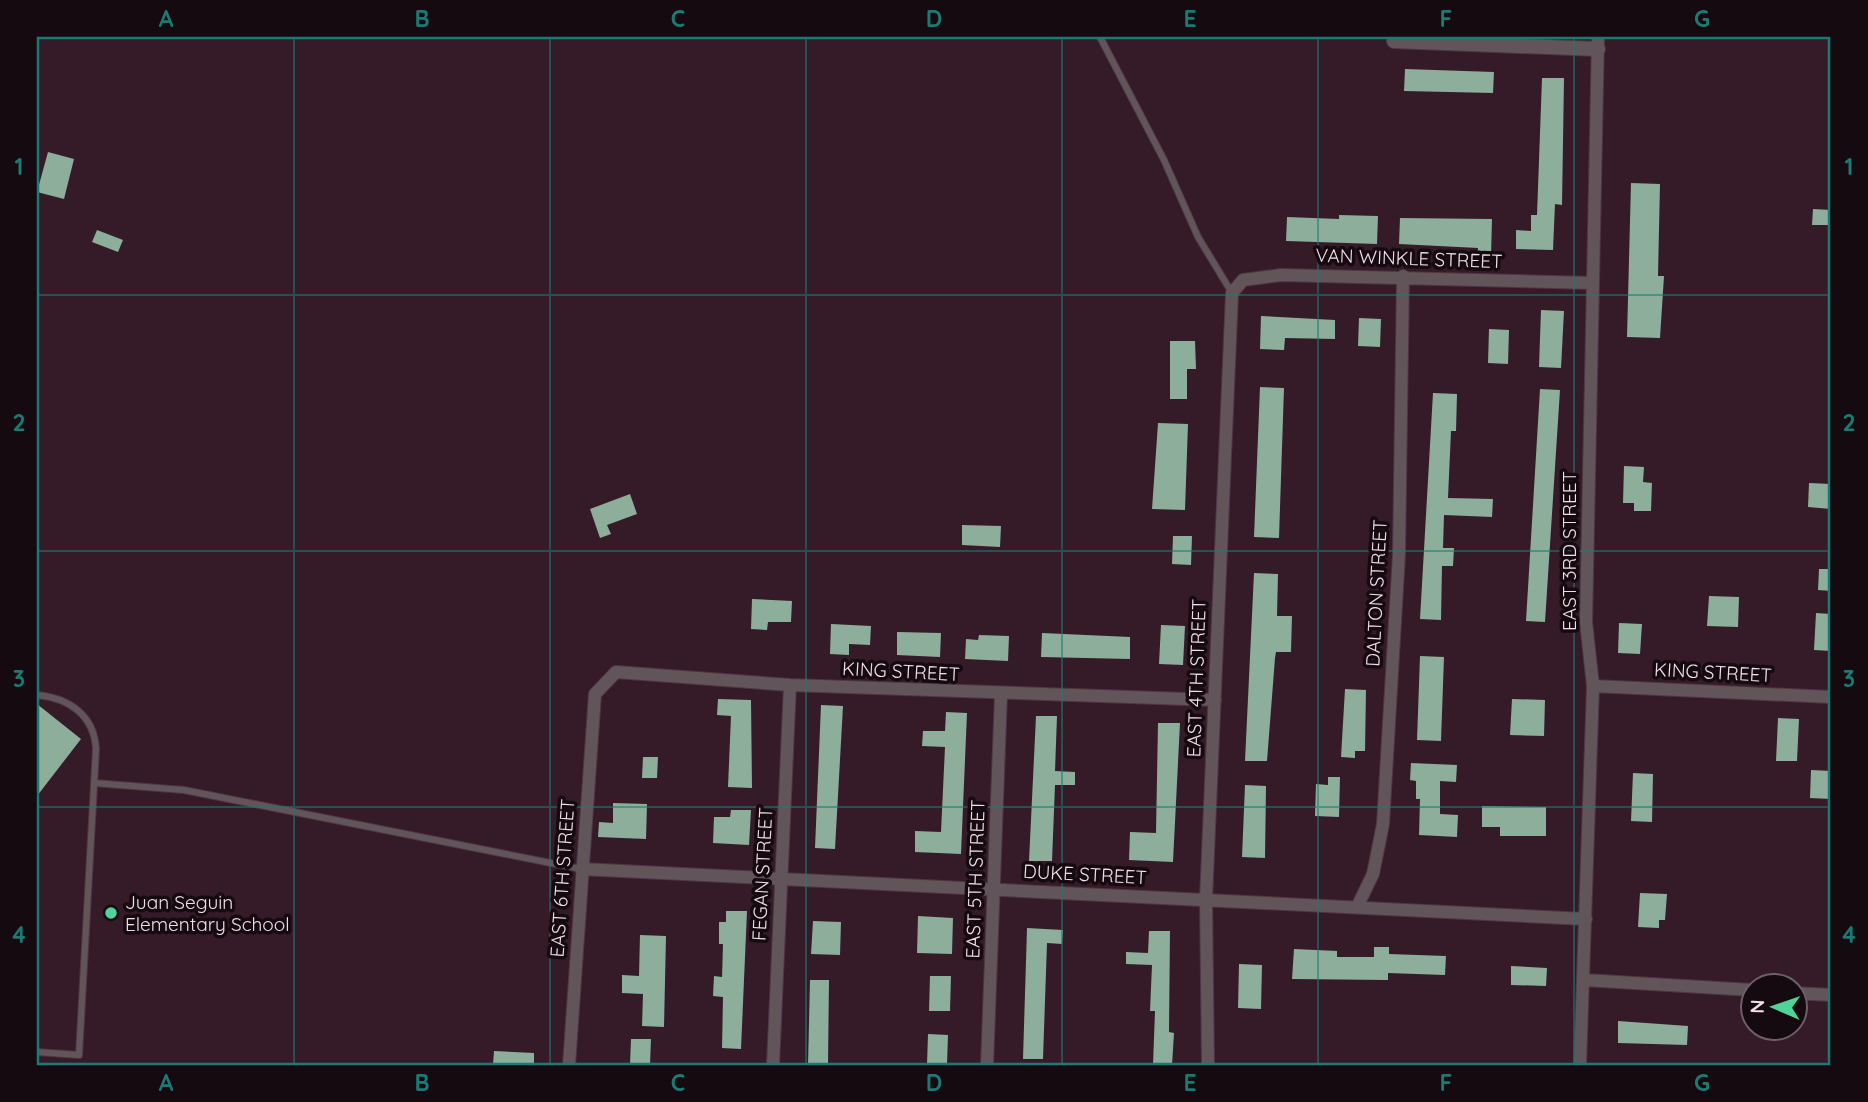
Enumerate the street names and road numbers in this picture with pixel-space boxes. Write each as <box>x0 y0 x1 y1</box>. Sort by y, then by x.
street label: VAN WINKLE STREET <box>1315 243 1503 273</box>
street label: EAST 3RD STREET <box>1557 471 1581 631</box>
street label: DALTON STREET <box>1360 519 1392 667</box>
street label: EAST 4TH STREET <box>1181 598 1211 758</box>
street label: KING STREET <box>842 656 960 686</box>
street label: KING STREET <box>1654 657 1772 687</box>
street label: EAST 6TH STREET <box>544 798 580 958</box>
street label: EAST 5TH STREET <box>960 799 990 959</box>
street label: FEGAN STREET <box>747 806 777 942</box>
street label: DUKE STREET <box>1022 859 1148 889</box>

